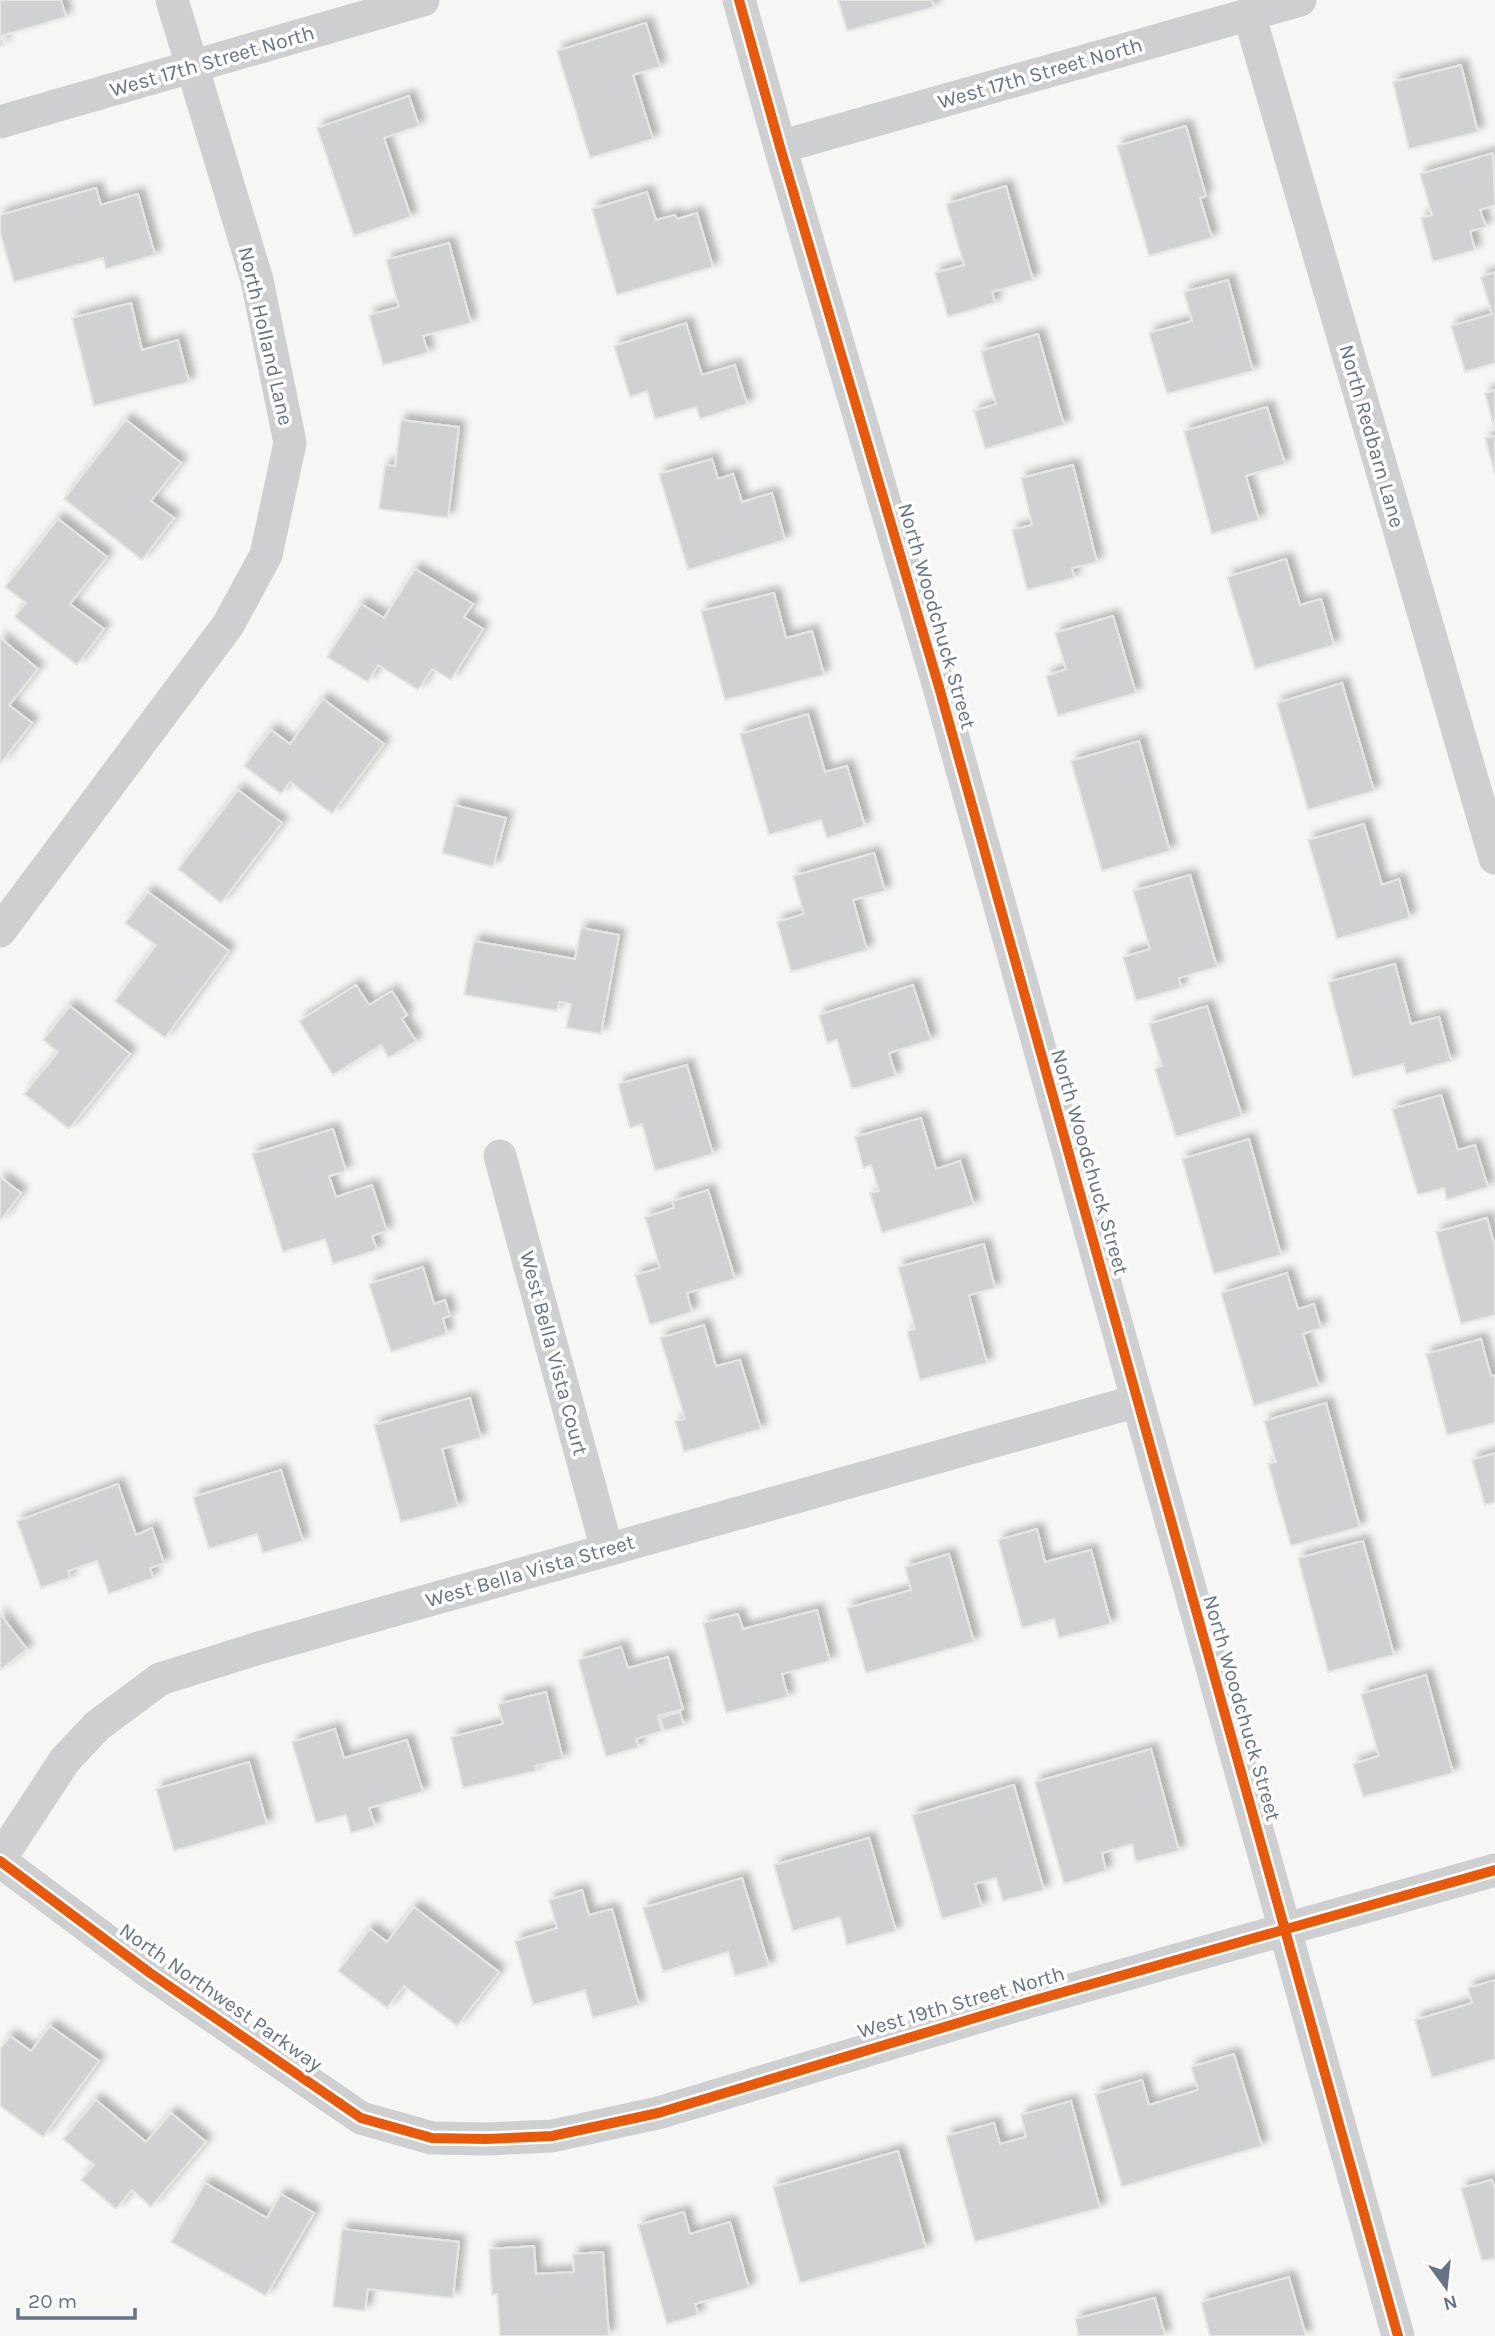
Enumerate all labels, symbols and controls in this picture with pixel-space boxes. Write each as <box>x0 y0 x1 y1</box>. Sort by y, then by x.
street label: West 17th Street North <box>107 20 317 102</box>
street label: West 17th Street North <box>935 32 1145 114</box>
street label: North Holland Lane <box>234 244 298 428</box>
street label: North Redbarn Lane <box>1334 342 1410 530</box>
street label: North Woodchuck Street <box>893 500 981 732</box>
street label: North Woodchuck Street <box>1046 1046 1134 1278</box>
street label: West Bella Vista Court <box>515 1248 593 1458</box>
street label: West Bella Vista Street <box>423 1530 637 1612</box>
street label: North Woodchuck Street <box>1198 1592 1286 1824</box>
street label: North Northwest Parkway <box>115 1918 327 2076</box>
street label: West 19th Street North <box>855 1961 1067 2043</box>
north arrow <box>1411 2252 1481 2322</box>
scale bar <box>18 2276 135 2320</box>
text: 20 m <box>28 2289 77 2313</box>
text: N <box>1441 2290 1460 2315</box>

